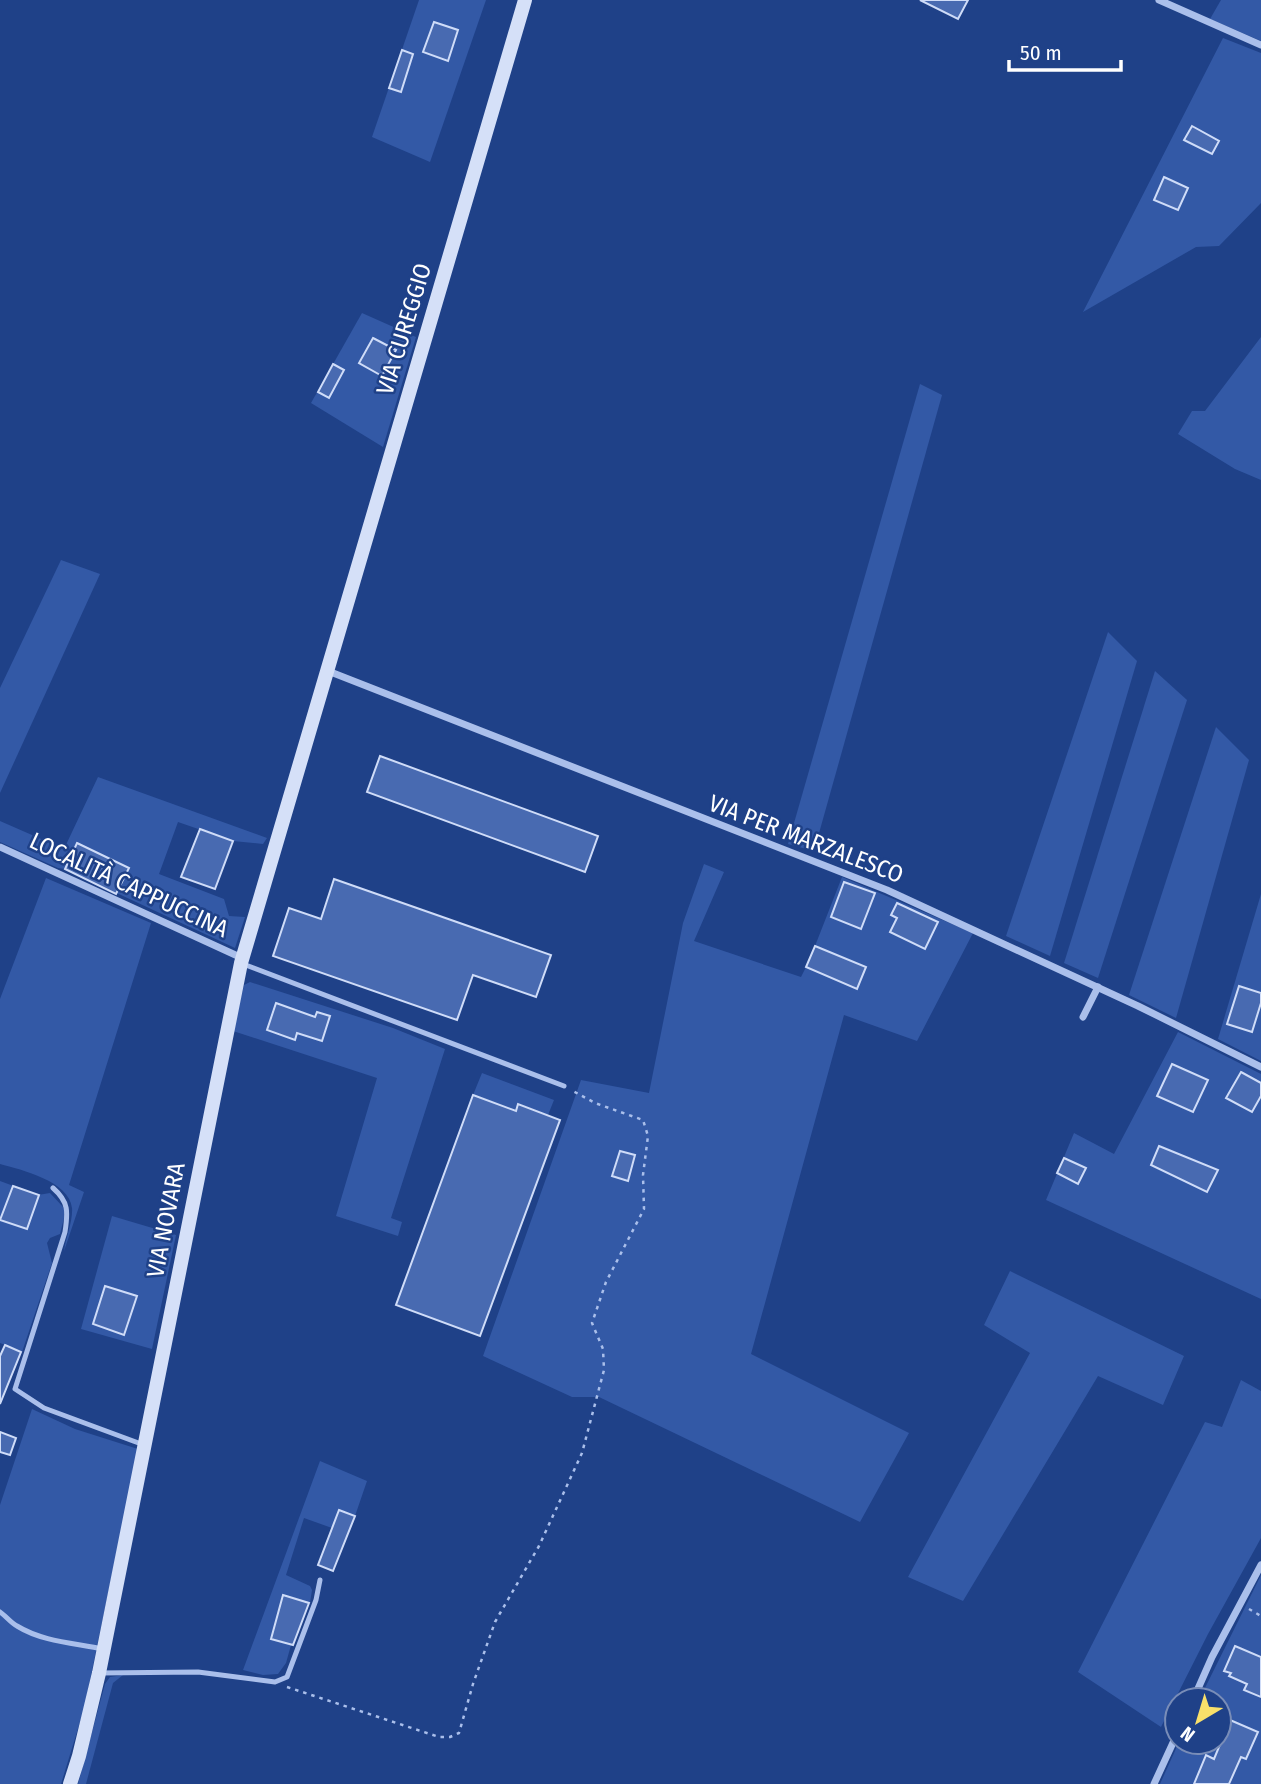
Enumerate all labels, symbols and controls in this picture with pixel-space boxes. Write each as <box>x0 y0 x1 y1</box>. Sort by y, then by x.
scale bar <box>1009 28 1121 72</box>
text: 50 m <box>1020 40 1062 66</box>
street label: VIA CUREGGIO <box>371 260 437 398</box>
street label: VIA PER MARZALESCO <box>705 789 907 889</box>
street label: LOCALITÀ CAPPUCCINA <box>25 826 234 943</box>
street label: VIA NOVARA <box>141 1160 191 1280</box>
north arrow <box>1163 1686 1233 1756</box>
text: N <box>1176 1721 1199 1747</box>

